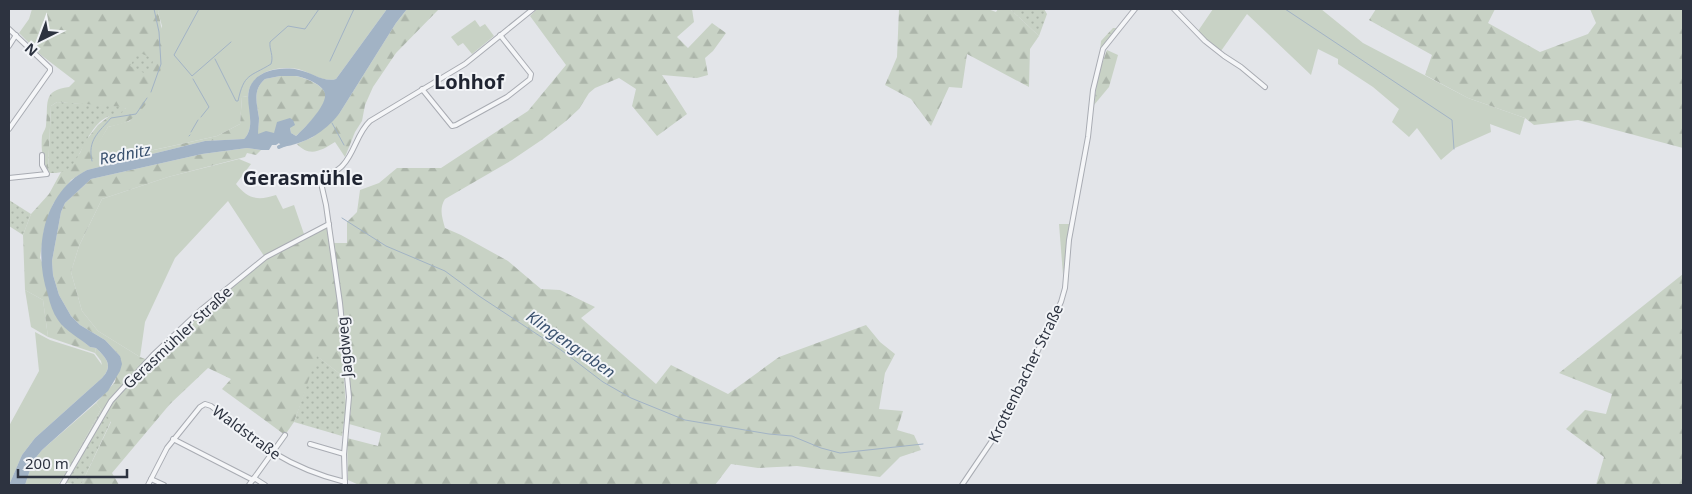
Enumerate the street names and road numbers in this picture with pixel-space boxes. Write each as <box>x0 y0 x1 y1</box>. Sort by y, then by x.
street label: Gerasmühler Straße <box>118 281 236 393</box>
street label: Krottenbacher Straße <box>983 301 1067 445</box>
street label: Jagdweg <box>331 316 357 380</box>
street label: Waldstraße <box>209 400 285 464</box>

